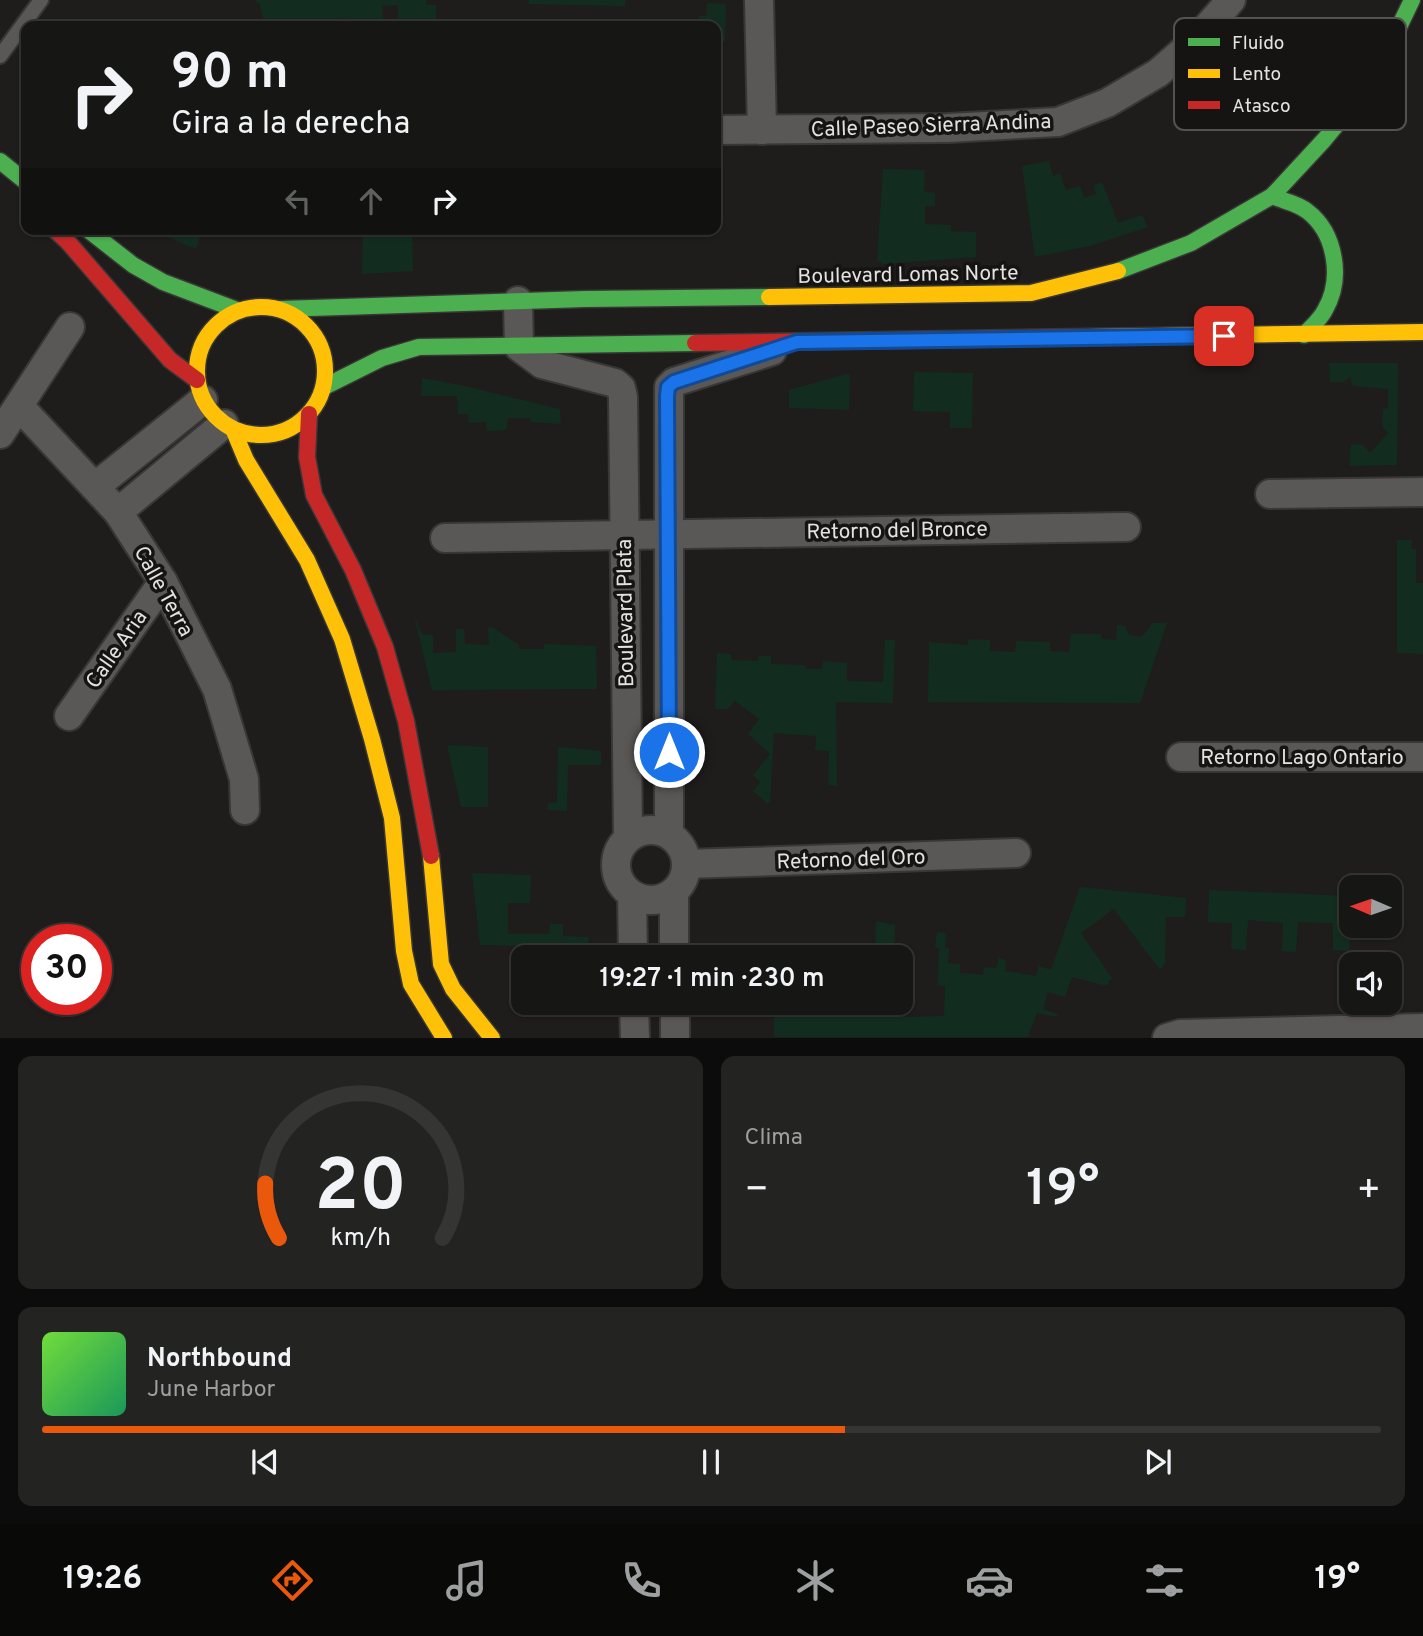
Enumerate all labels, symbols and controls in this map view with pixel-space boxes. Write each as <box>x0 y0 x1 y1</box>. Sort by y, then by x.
legend <box>1174 18 1406 130</box>
text: Fluido <box>1232 32 1284 56</box>
text: 90 m <box>171 44 289 106</box>
icon: right <box>56 49 147 140</box>
text: Lento <box>1232 63 1281 87</box>
text: Atasco <box>1232 95 1291 119</box>
text: Gira a la derecha <box>171 105 410 145</box>
street label: Calle Paseo Sierra Andina <box>810 109 1052 144</box>
icon: left <box>279 182 317 220</box>
icon: ahead <box>352 182 390 220</box>
icon: right <box>425 182 463 220</box>
street label: Boulevard Lomas Norte <box>797 260 1019 291</box>
pin <box>1194 306 1254 366</box>
icon: arrive <box>1205 317 1243 355</box>
street label: Retorno del Bronce <box>806 516 988 547</box>
street label: Boulevard Plata <box>612 539 641 687</box>
street label: Calle Terra <box>127 542 199 642</box>
street label: Calle Aria <box>80 605 154 694</box>
position arrow <box>632 715 706 789</box>
street label: Retorno Lago Ontario <box>1200 745 1404 772</box>
street label: Retorno del Oro <box>776 844 926 877</box>
north arrow <box>1339 875 1402 938</box>
map controls <box>1339 875 1402 1015</box>
speed limit sign: 30 <box>21 924 112 1015</box>
button: sound <box>1339 952 1402 1015</box>
text: 19:27 · 1 min · 230 m <box>599 963 825 996</box>
text: Clima <box>745 1124 803 1153</box>
text: 20 <box>314 1145 406 1237</box>
text: 19° <box>1026 1158 1100 1224</box>
text: − <box>745 1167 769 1216</box>
text: + <box>1356 1167 1381 1216</box>
text: km/h <box>330 1223 391 1255</box>
text: Northbound <box>147 1343 292 1376</box>
text: June Harbor <box>147 1376 275 1405</box>
icon: previous <box>246 1443 284 1481</box>
icon: pause <box>692 1443 730 1481</box>
icon: next <box>1139 1443 1177 1481</box>
icon: directions <box>268 1556 317 1605</box>
icon: music <box>442 1556 491 1605</box>
icon: phone <box>617 1556 666 1605</box>
icon: climate <box>791 1556 840 1605</box>
icon: car <box>965 1556 1014 1605</box>
icon: filters <box>1140 1556 1189 1605</box>
text: 19:26 <box>63 1560 142 1600</box>
text: 19° <box>1314 1560 1360 1600</box>

